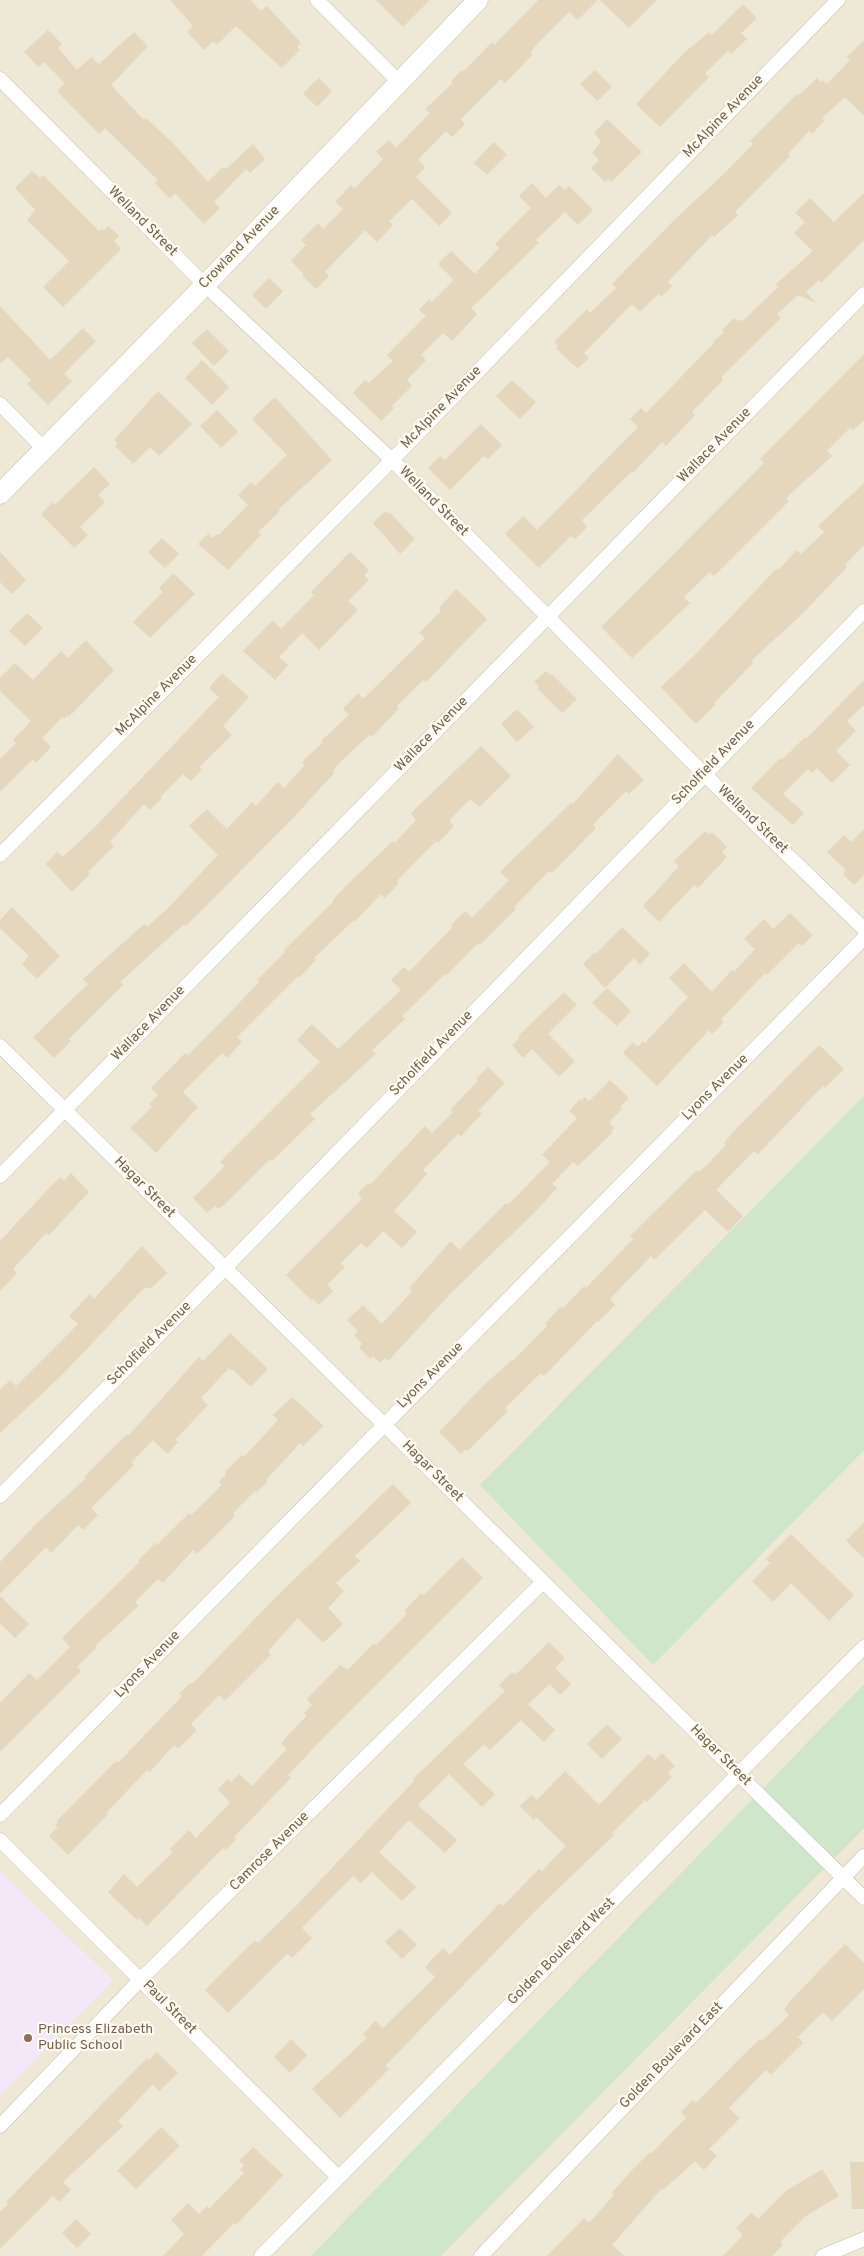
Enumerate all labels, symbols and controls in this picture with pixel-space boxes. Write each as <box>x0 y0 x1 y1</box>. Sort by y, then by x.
street label: McAlpine Avenue <box>680 72 768 162</box>
street label: Welland Street <box>104 184 180 260</box>
street label: Crowland Avenue <box>196 203 284 293</box>
street label: McAlpine Avenue <box>398 363 486 453</box>
street label: Wallace Avenue <box>675 405 755 487</box>
street label: Welland Street <box>395 464 471 540</box>
street label: McAlpine Avenue <box>113 652 201 740</box>
street label: Wallace Avenue <box>392 694 472 776</box>
street label: Scholfield Avenue <box>669 717 759 809</box>
street label: Welland Street <box>713 782 791 858</box>
street label: Wallace Avenue <box>109 983 189 1065</box>
street label: Scholfield Avenue <box>387 1008 477 1100</box>
street label: Lyons Avenue <box>679 1051 753 1125</box>
street label: Hagar Street <box>110 1154 178 1222</box>
street label: Scholfield Avenue <box>104 1298 196 1390</box>
street label: Lyons Avenue <box>394 1339 468 1413</box>
street label: Hagar Street <box>398 1438 466 1506</box>
street label: Lyons Avenue <box>112 1628 184 1702</box>
street label: Hagar Street <box>686 1722 754 1790</box>
street label: Camrose Avenue <box>227 1809 313 1895</box>
street label: Golden Boulevard West <box>505 1895 619 2009</box>
street label: Paul Street <box>139 1978 199 2038</box>
street label: Golden Boulevard East <box>617 1999 727 2113</box>
place label: Princess Elizabeth Public School <box>38 2022 153 2054</box>
marker: Princess Elizabeth Public School <box>22 2032 34 2044</box>

